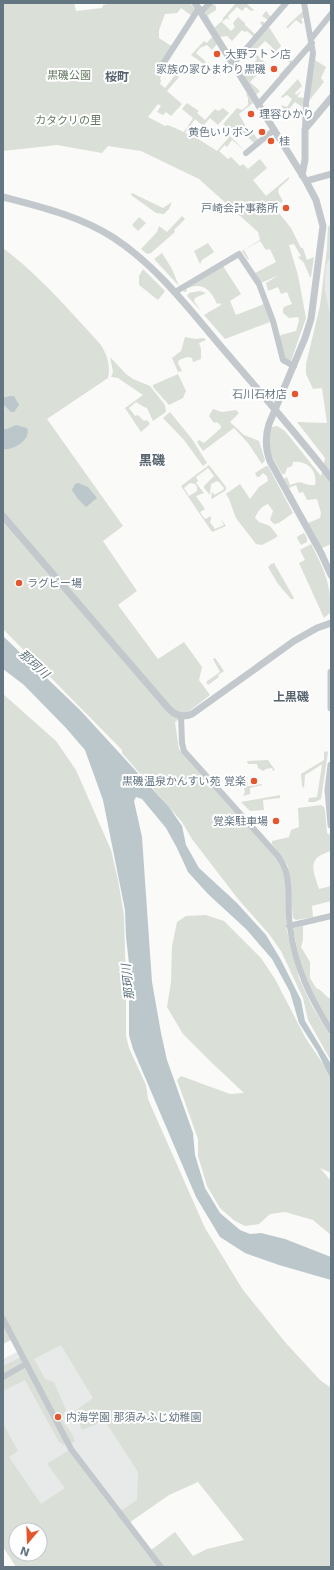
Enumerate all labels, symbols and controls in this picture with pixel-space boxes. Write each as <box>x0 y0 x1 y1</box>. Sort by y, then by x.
place label: 大野フトン店 <box>225 48 291 61</box>
marker: 大野フトン店 <box>212 49 222 59</box>
place label: 家族の家ひまわり黒磯 <box>156 63 266 76</box>
marker: 家族の家ひまわり黒磯 <box>269 64 279 74</box>
park label: 黒磯公園 <box>47 69 91 82</box>
district label: 桜町 <box>105 70 129 84</box>
place label: 理容ひかり <box>259 108 314 121</box>
marker: 理容ひかり <box>246 109 256 119</box>
park label: カタクリの里 <box>35 114 101 127</box>
place label: 黄色いリボン <box>188 126 254 139</box>
marker: 黄色いリボン <box>257 127 267 137</box>
place label: 桂 <box>279 135 290 148</box>
marker: 桂 <box>266 136 276 146</box>
place label: 戸崎会計事務所 <box>201 202 279 215</box>
marker: 戸崎会計事務所 <box>281 203 291 213</box>
place label: 石川石材店 <box>232 388 287 401</box>
marker: 石川石材店 <box>290 389 300 399</box>
district label: 黒磯 <box>139 453 165 468</box>
place label: ラグビー場 <box>27 577 82 590</box>
marker: ラグビー場 <box>14 578 24 588</box>
water label: 那珂川 <box>16 647 54 683</box>
district label: 上黒磯 <box>273 690 309 704</box>
place label: 黒磯温泉かんすい苑 覚楽 <box>122 775 246 788</box>
marker: 黒磯温泉かんすい苑 覚楽 <box>249 776 259 786</box>
place label: 覚楽駐車場 <box>213 815 268 828</box>
marker: 覚楽駐車場 <box>271 816 281 826</box>
water label: 那珂川 <box>119 961 137 1001</box>
place label: 内海学園 那須みふじ幼稚園 <box>66 1411 202 1424</box>
marker: 内海学園 那須みふじ幼稚園 <box>53 1412 63 1422</box>
north arrow <box>8 1522 48 1562</box>
text: N <box>18 1543 31 1559</box>

